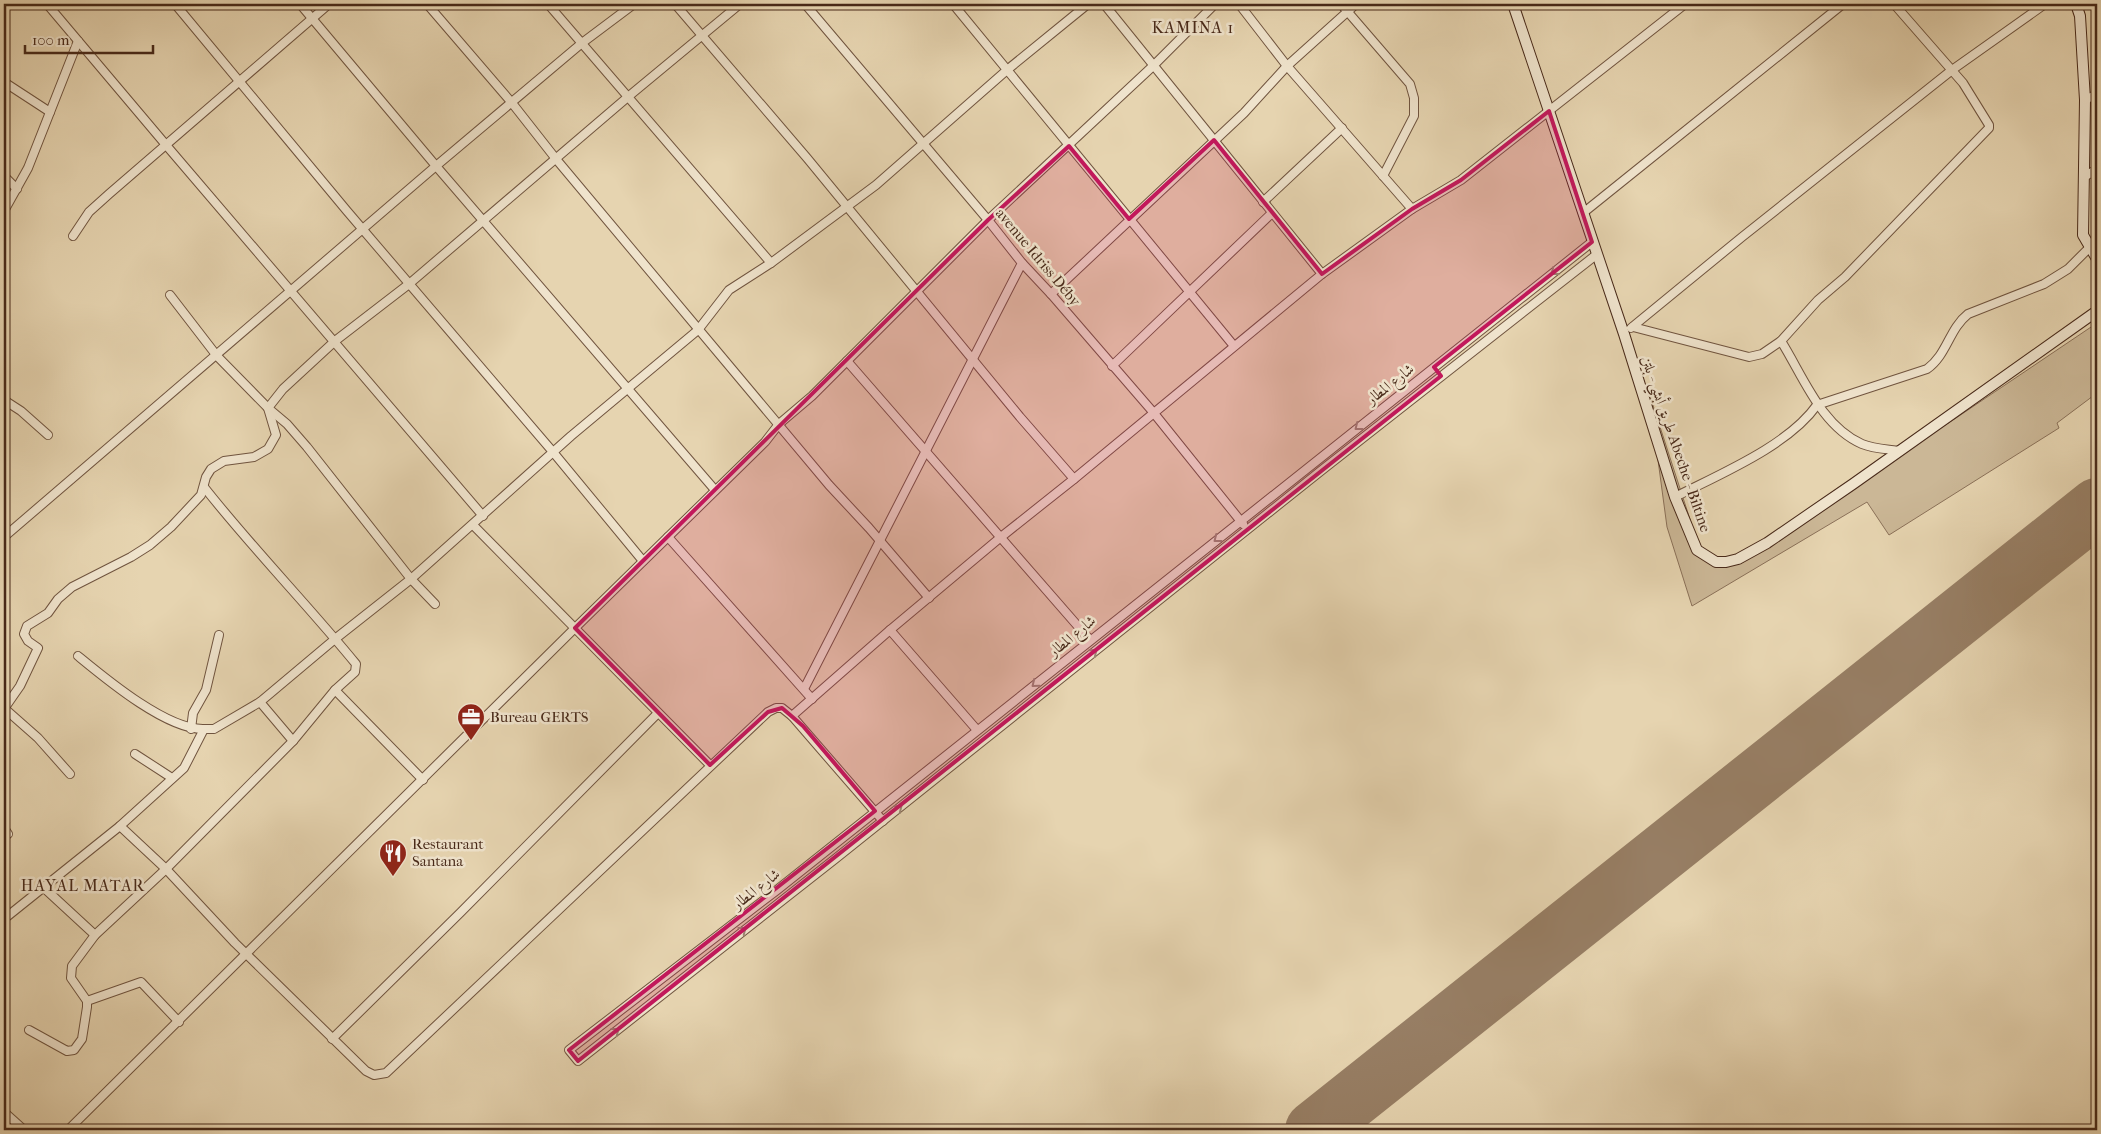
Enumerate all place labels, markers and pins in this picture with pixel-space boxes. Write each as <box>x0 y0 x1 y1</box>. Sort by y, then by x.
office icon: Bureau GERTS <box>456 702 486 741</box>
place label: Bureau GERTS <box>490 708 589 726</box>
place label: Restaurant Santana <box>412 835 484 870</box>
restaurant icon: Restaurant Santana <box>378 838 408 877</box>

